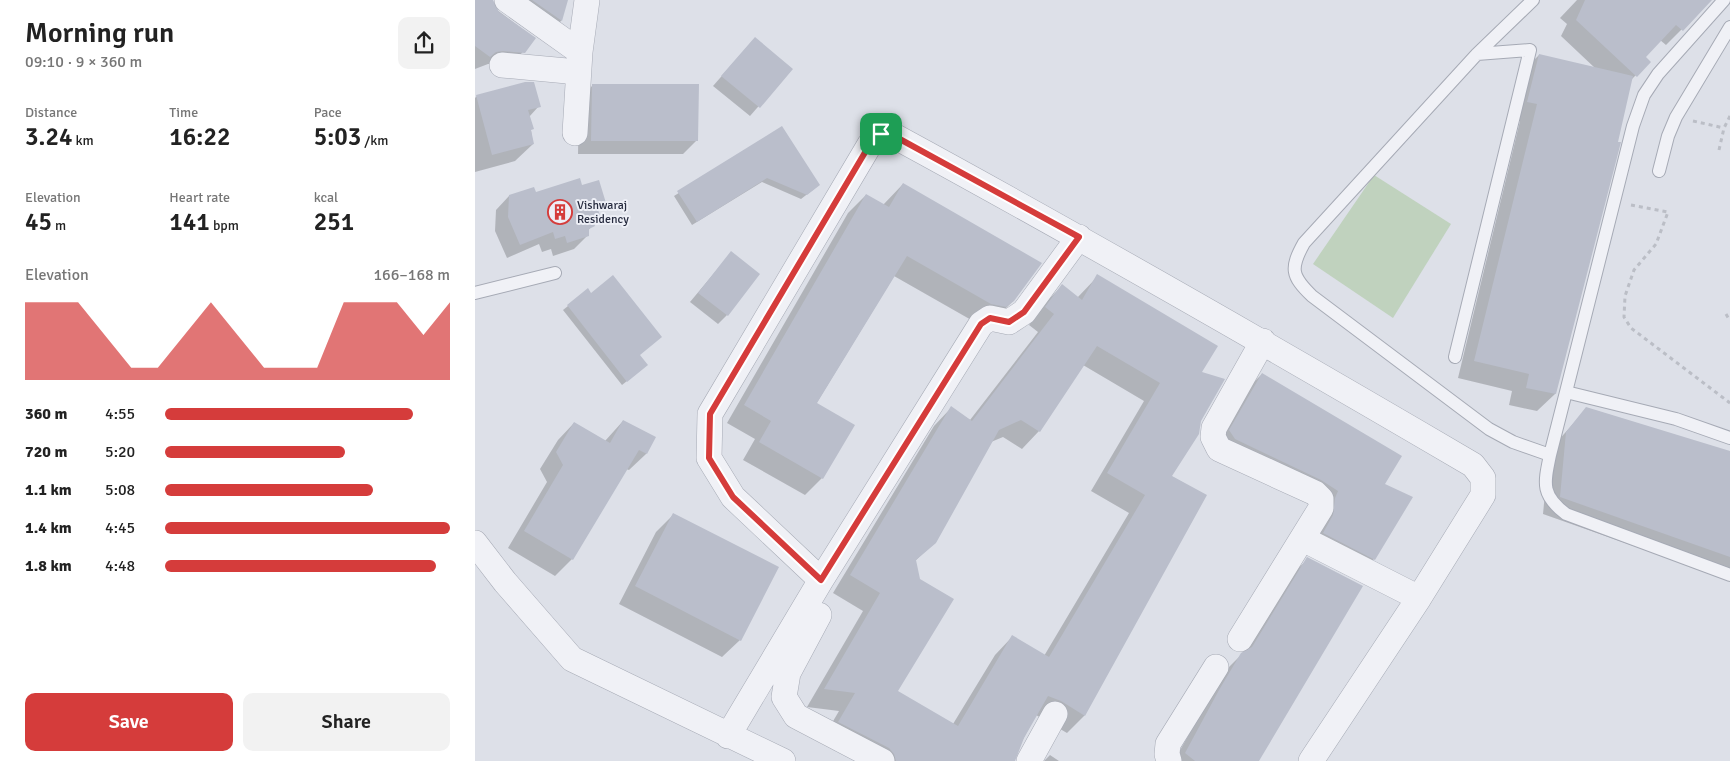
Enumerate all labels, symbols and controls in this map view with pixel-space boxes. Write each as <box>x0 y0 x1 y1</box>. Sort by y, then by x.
text: Morning run <box>25 16 174 50</box>
button: share <box>398 17 450 69</box>
text: 09:10 · 9 × 360 m <box>25 52 142 72</box>
text: Distance <box>25 104 77 121</box>
text: Time <box>169 104 198 121</box>
text: Pace <box>314 104 342 121</box>
pin <box>860 113 902 155</box>
icon: arrive <box>867 120 895 148</box>
text: 3.24 <box>25 121 72 152</box>
text: 16:22 <box>169 121 230 152</box>
text: 5:03 <box>314 121 361 152</box>
text: km <box>72 132 94 149</box>
text: /km <box>361 132 388 149</box>
text: Elevation <box>25 189 81 206</box>
text: Heart rate <box>169 189 230 206</box>
text: kcal <box>314 189 338 206</box>
place label: Vishwaraj Residency <box>577 198 629 227</box>
building icon: Vishwaraj Residency <box>547 199 573 225</box>
text: 45 <box>25 206 52 237</box>
text: 141 <box>169 206 210 237</box>
text: 251 <box>314 206 354 237</box>
text: m <box>52 217 66 234</box>
text: bpm <box>210 217 239 234</box>
text: Elevation <box>25 265 89 285</box>
text: 166–168 m <box>373 265 450 285</box>
text: 360 m <box>25 404 67 424</box>
text: 4:55 <box>105 404 135 424</box>
text: 720 m <box>25 442 67 462</box>
text: 5:20 <box>105 442 135 462</box>
text: 1.1 km <box>25 480 72 500</box>
text: 5:08 <box>105 480 135 500</box>
text: 1.4 km <box>25 518 72 538</box>
text: 4:45 <box>105 518 135 538</box>
text: 1.8 km <box>25 556 72 576</box>
text: 4:48 <box>105 556 135 576</box>
button: Save <box>25 693 233 751</box>
button: Share <box>243 693 450 751</box>

